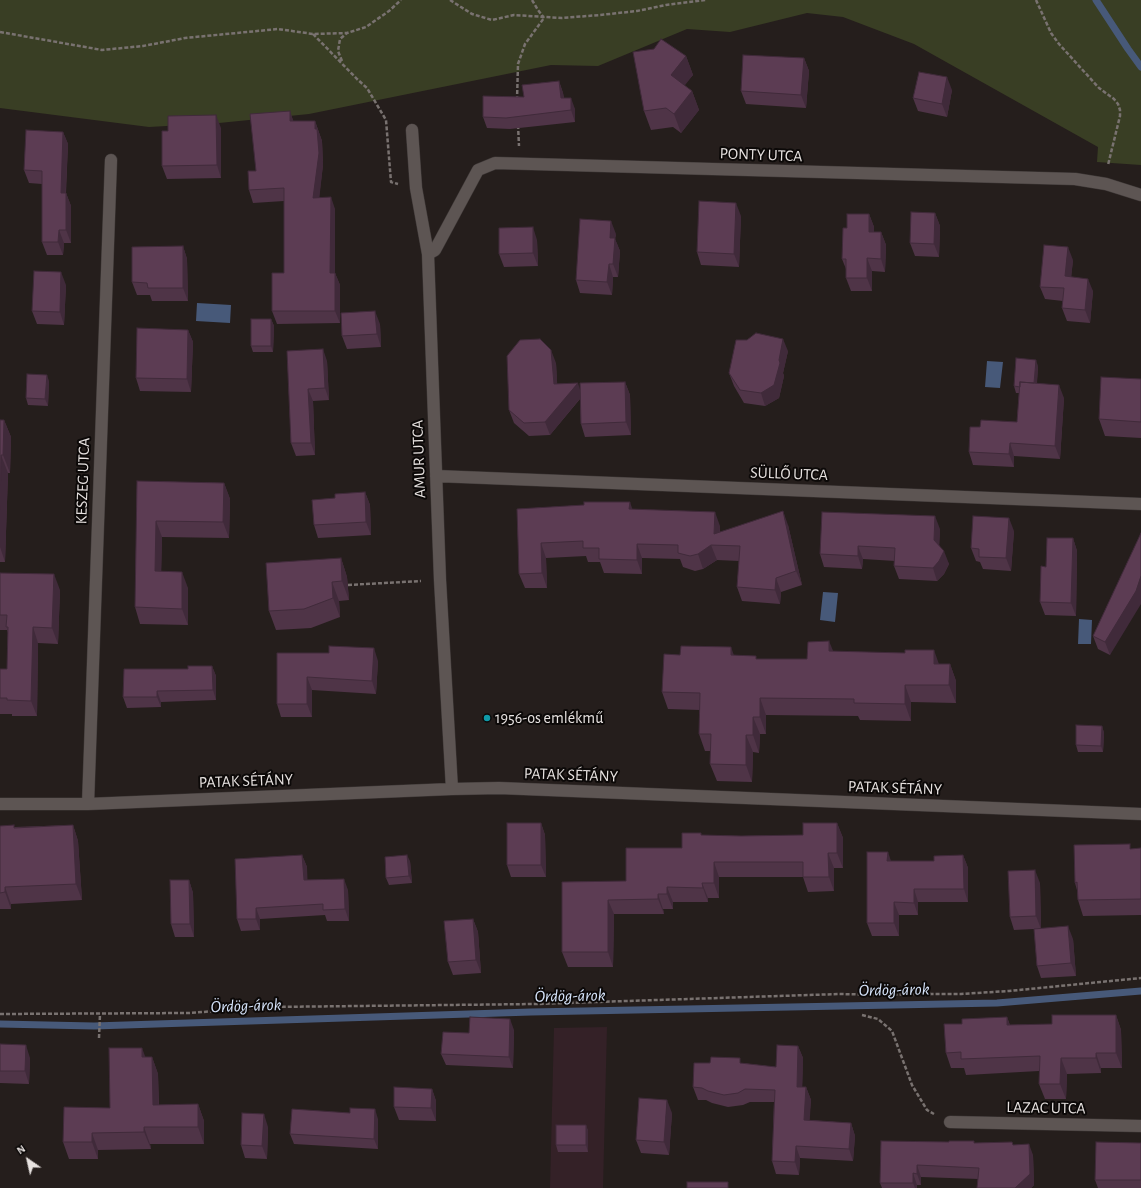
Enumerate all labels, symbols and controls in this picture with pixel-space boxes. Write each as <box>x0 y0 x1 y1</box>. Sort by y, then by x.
street label: PONTY UTCA <box>719 144 803 166</box>
street label: AMUR UTCA <box>408 420 430 498</box>
street label: KESZEG UTCA <box>72 437 94 525</box>
street label: SÜLLŐ UTCA <box>750 463 828 485</box>
place label: 1956-os emlékmű <box>495 708 603 728</box>
marker: 1956-os emlékmű <box>482 713 492 723</box>
street label: PATAK SÉTÁNY <box>524 764 618 786</box>
street label: PATAK SÉTÁNY <box>199 770 293 792</box>
street label: PATAK SÉTÁNY <box>848 777 942 799</box>
water label: Ördög-árok <box>858 979 930 1001</box>
water label: Ördög-árok <box>534 985 606 1007</box>
water label: Ördög-árok <box>210 995 282 1017</box>
street label: LAZAC UTCA <box>1006 1098 1086 1118</box>
north arrow <box>8 1140 48 1180</box>
text: N <box>15 1143 27 1156</box>

